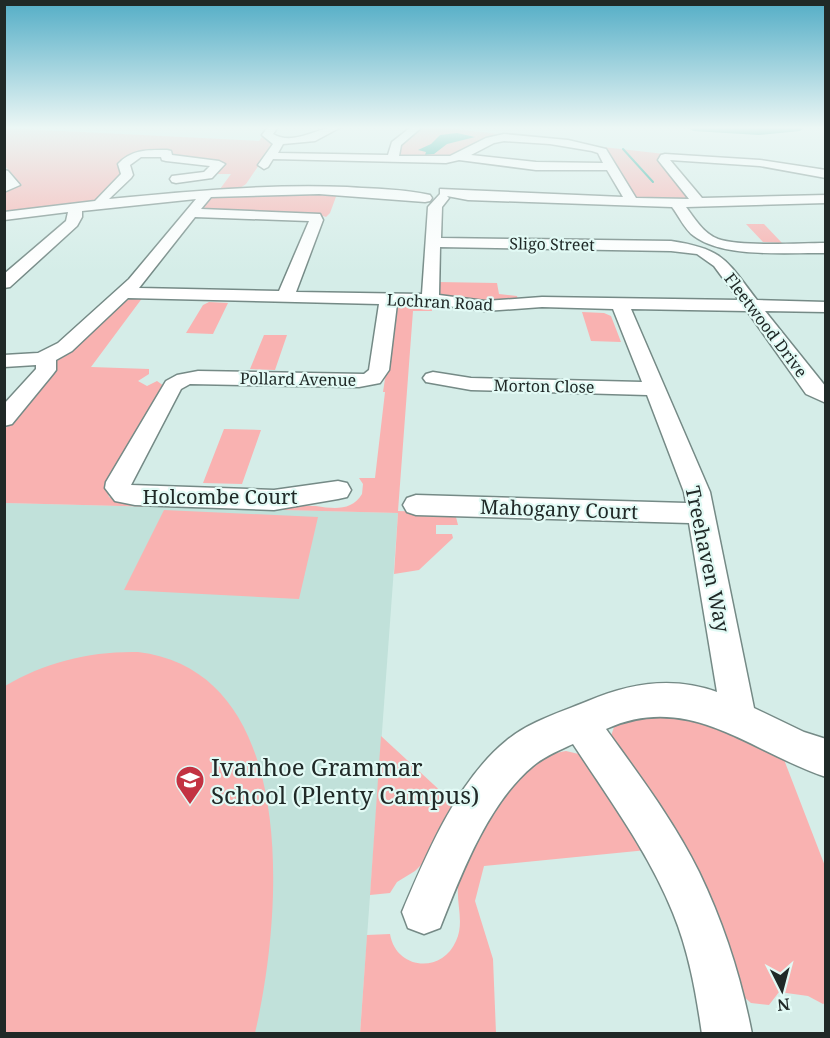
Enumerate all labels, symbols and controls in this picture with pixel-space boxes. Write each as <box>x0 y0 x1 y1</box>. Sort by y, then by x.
street label: Sligo Street <box>509 232 595 256</box>
street label: Fleetwood Drive <box>719 268 813 382</box>
street label: Lochran Road <box>386 288 494 316</box>
street label: Pollard Avenue <box>240 367 356 391</box>
street label: Morton Close <box>493 374 595 398</box>
street label: Holcombe Court <box>142 483 298 510</box>
street label: Treehaven Way <box>679 483 737 635</box>
street label: Mahogany Court <box>479 493 639 525</box>
place label: Ivanhoe Grammar School (Plenty Campus) <box>211 750 479 811</box>
school or university icon: Ivanhoe Grammar School (Plenty Campus) <box>174 764 206 806</box>
north arrow <box>752 960 812 1020</box>
text: N <box>776 993 791 1017</box>

